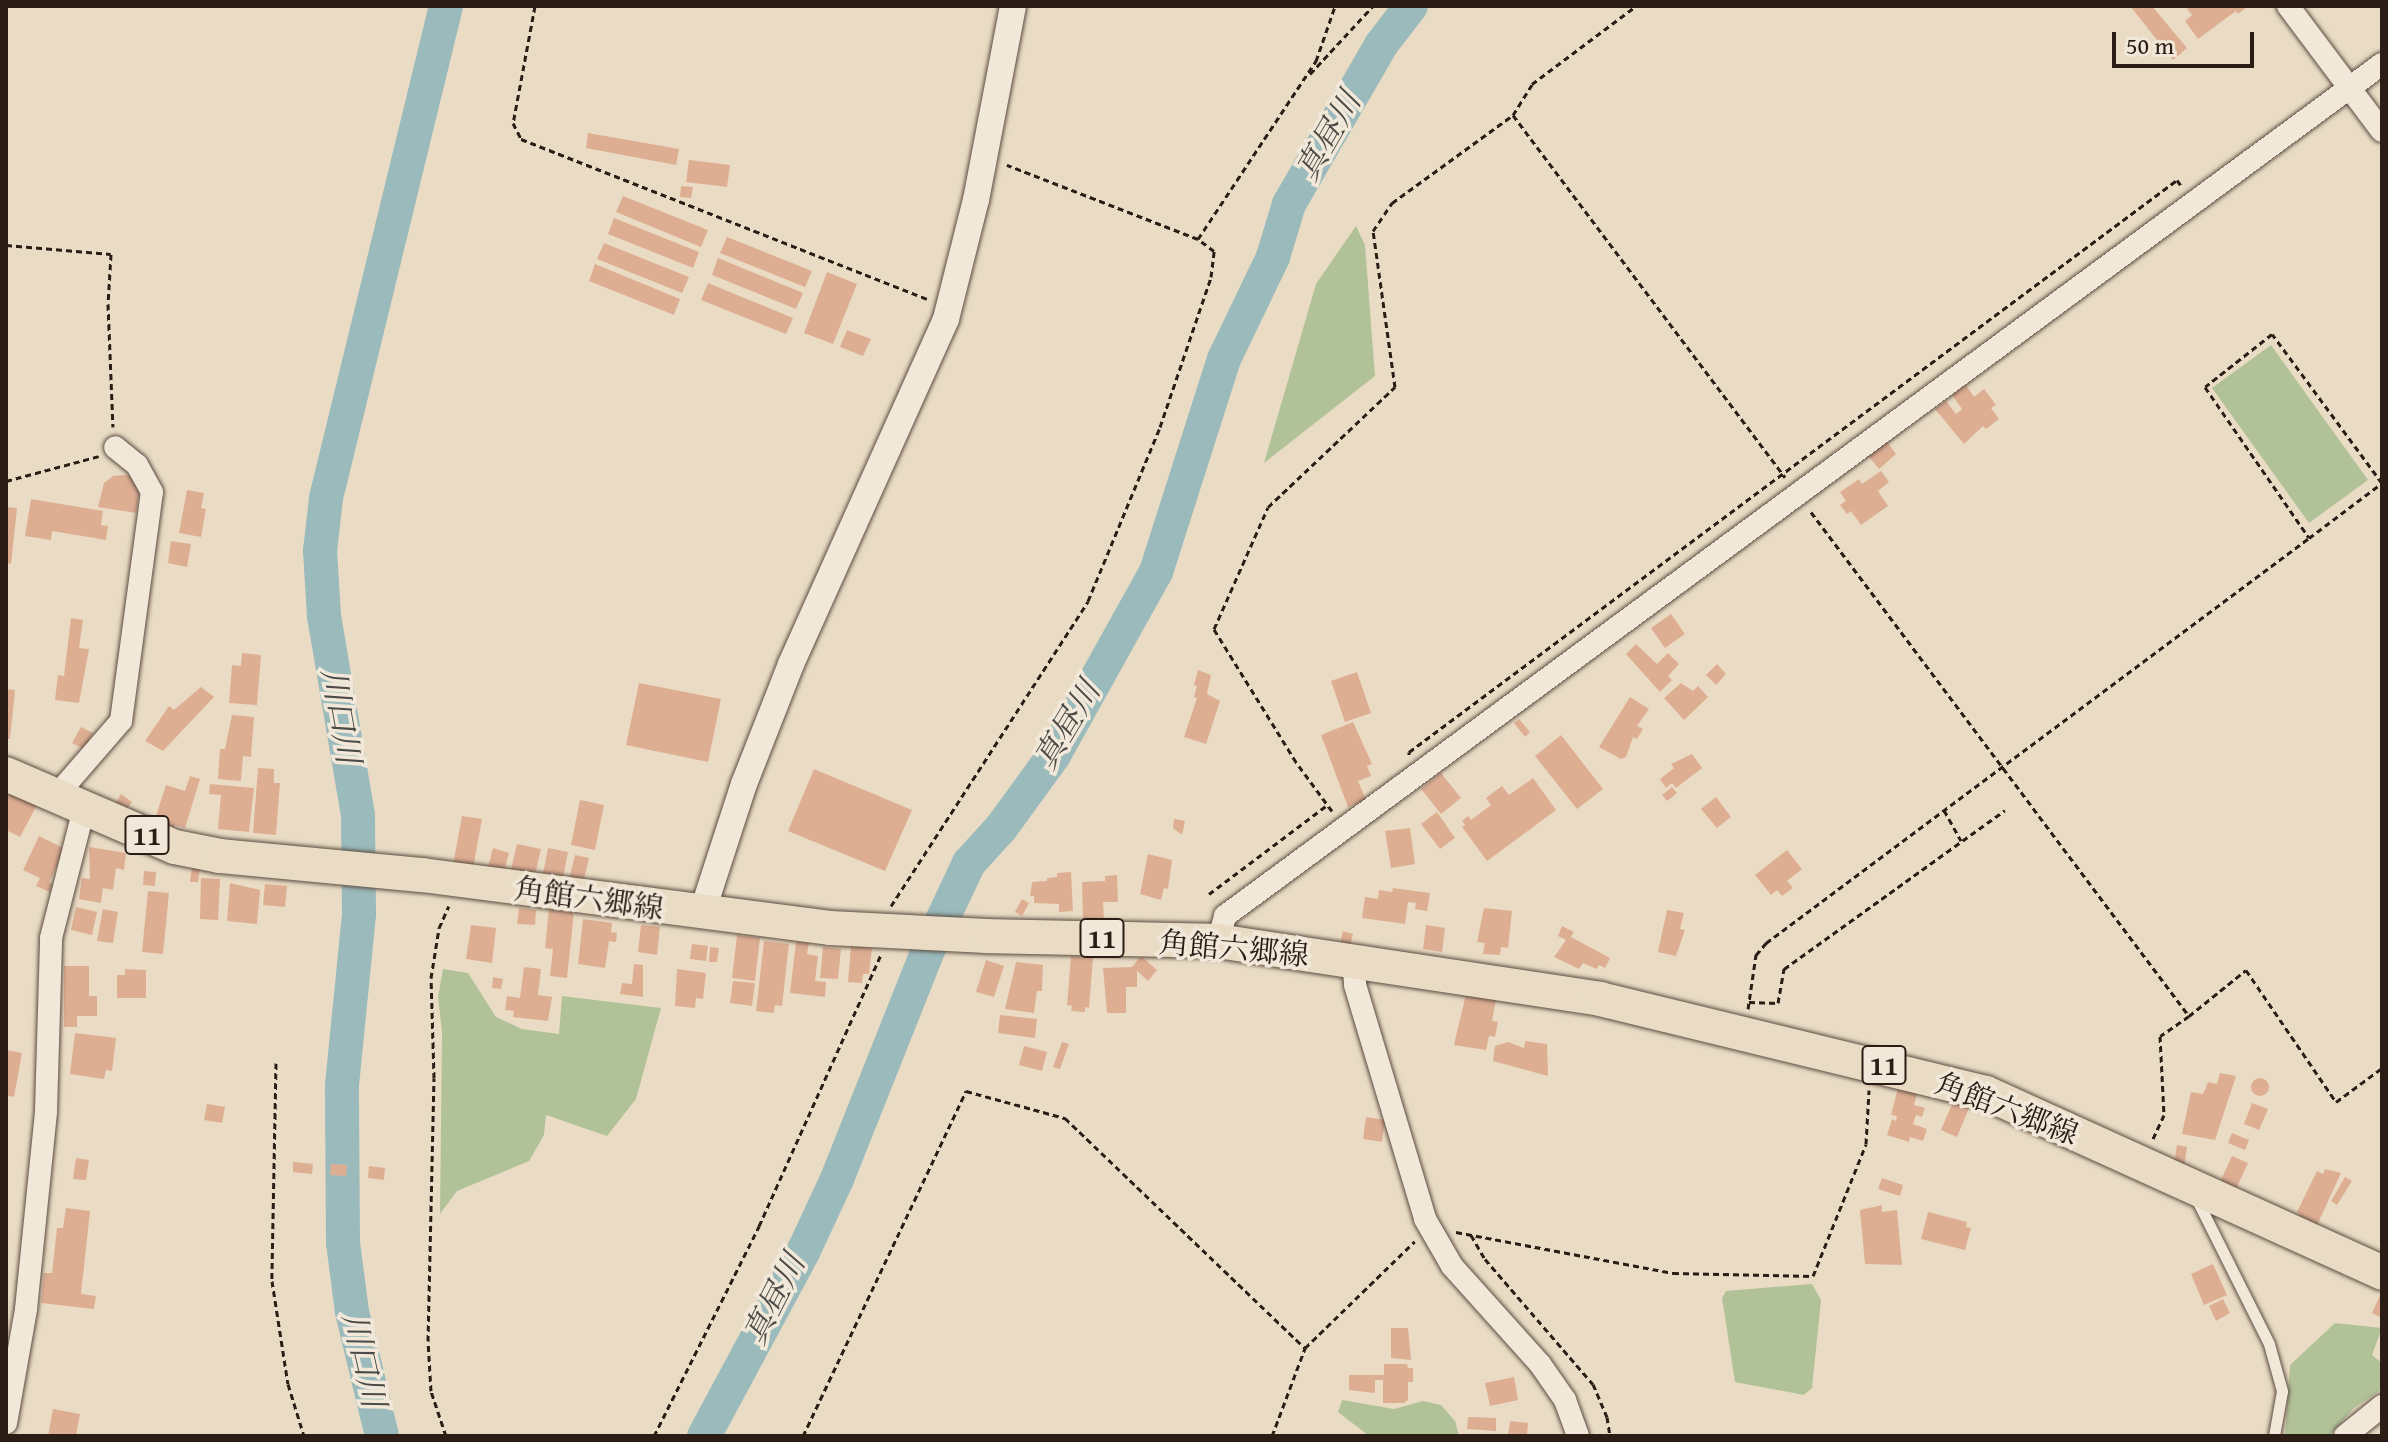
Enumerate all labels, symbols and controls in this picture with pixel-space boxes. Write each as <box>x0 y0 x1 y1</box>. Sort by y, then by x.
scale bar <box>2116 16 2258 66</box>
text: 50 m <box>2126 28 2174 63</box>
water label: 真昼川 <box>1287 85 1369 187</box>
water label: 川口川 <box>314 665 368 767</box>
water label: 真昼川 <box>1026 674 1108 776</box>
road number: 11 <box>123 811 171 859</box>
street label: 角館六郷線 <box>512 870 666 926</box>
road number: 11 <box>1078 914 1126 962</box>
street label: 角館六郷線 <box>1158 924 1310 972</box>
road number: 11 <box>1860 1041 1908 1089</box>
street label: 角館六郷線 <box>1931 1064 2083 1152</box>
water label: 真昼川 <box>735 1248 813 1350</box>
water label: 川口川 <box>334 1309 394 1411</box>

